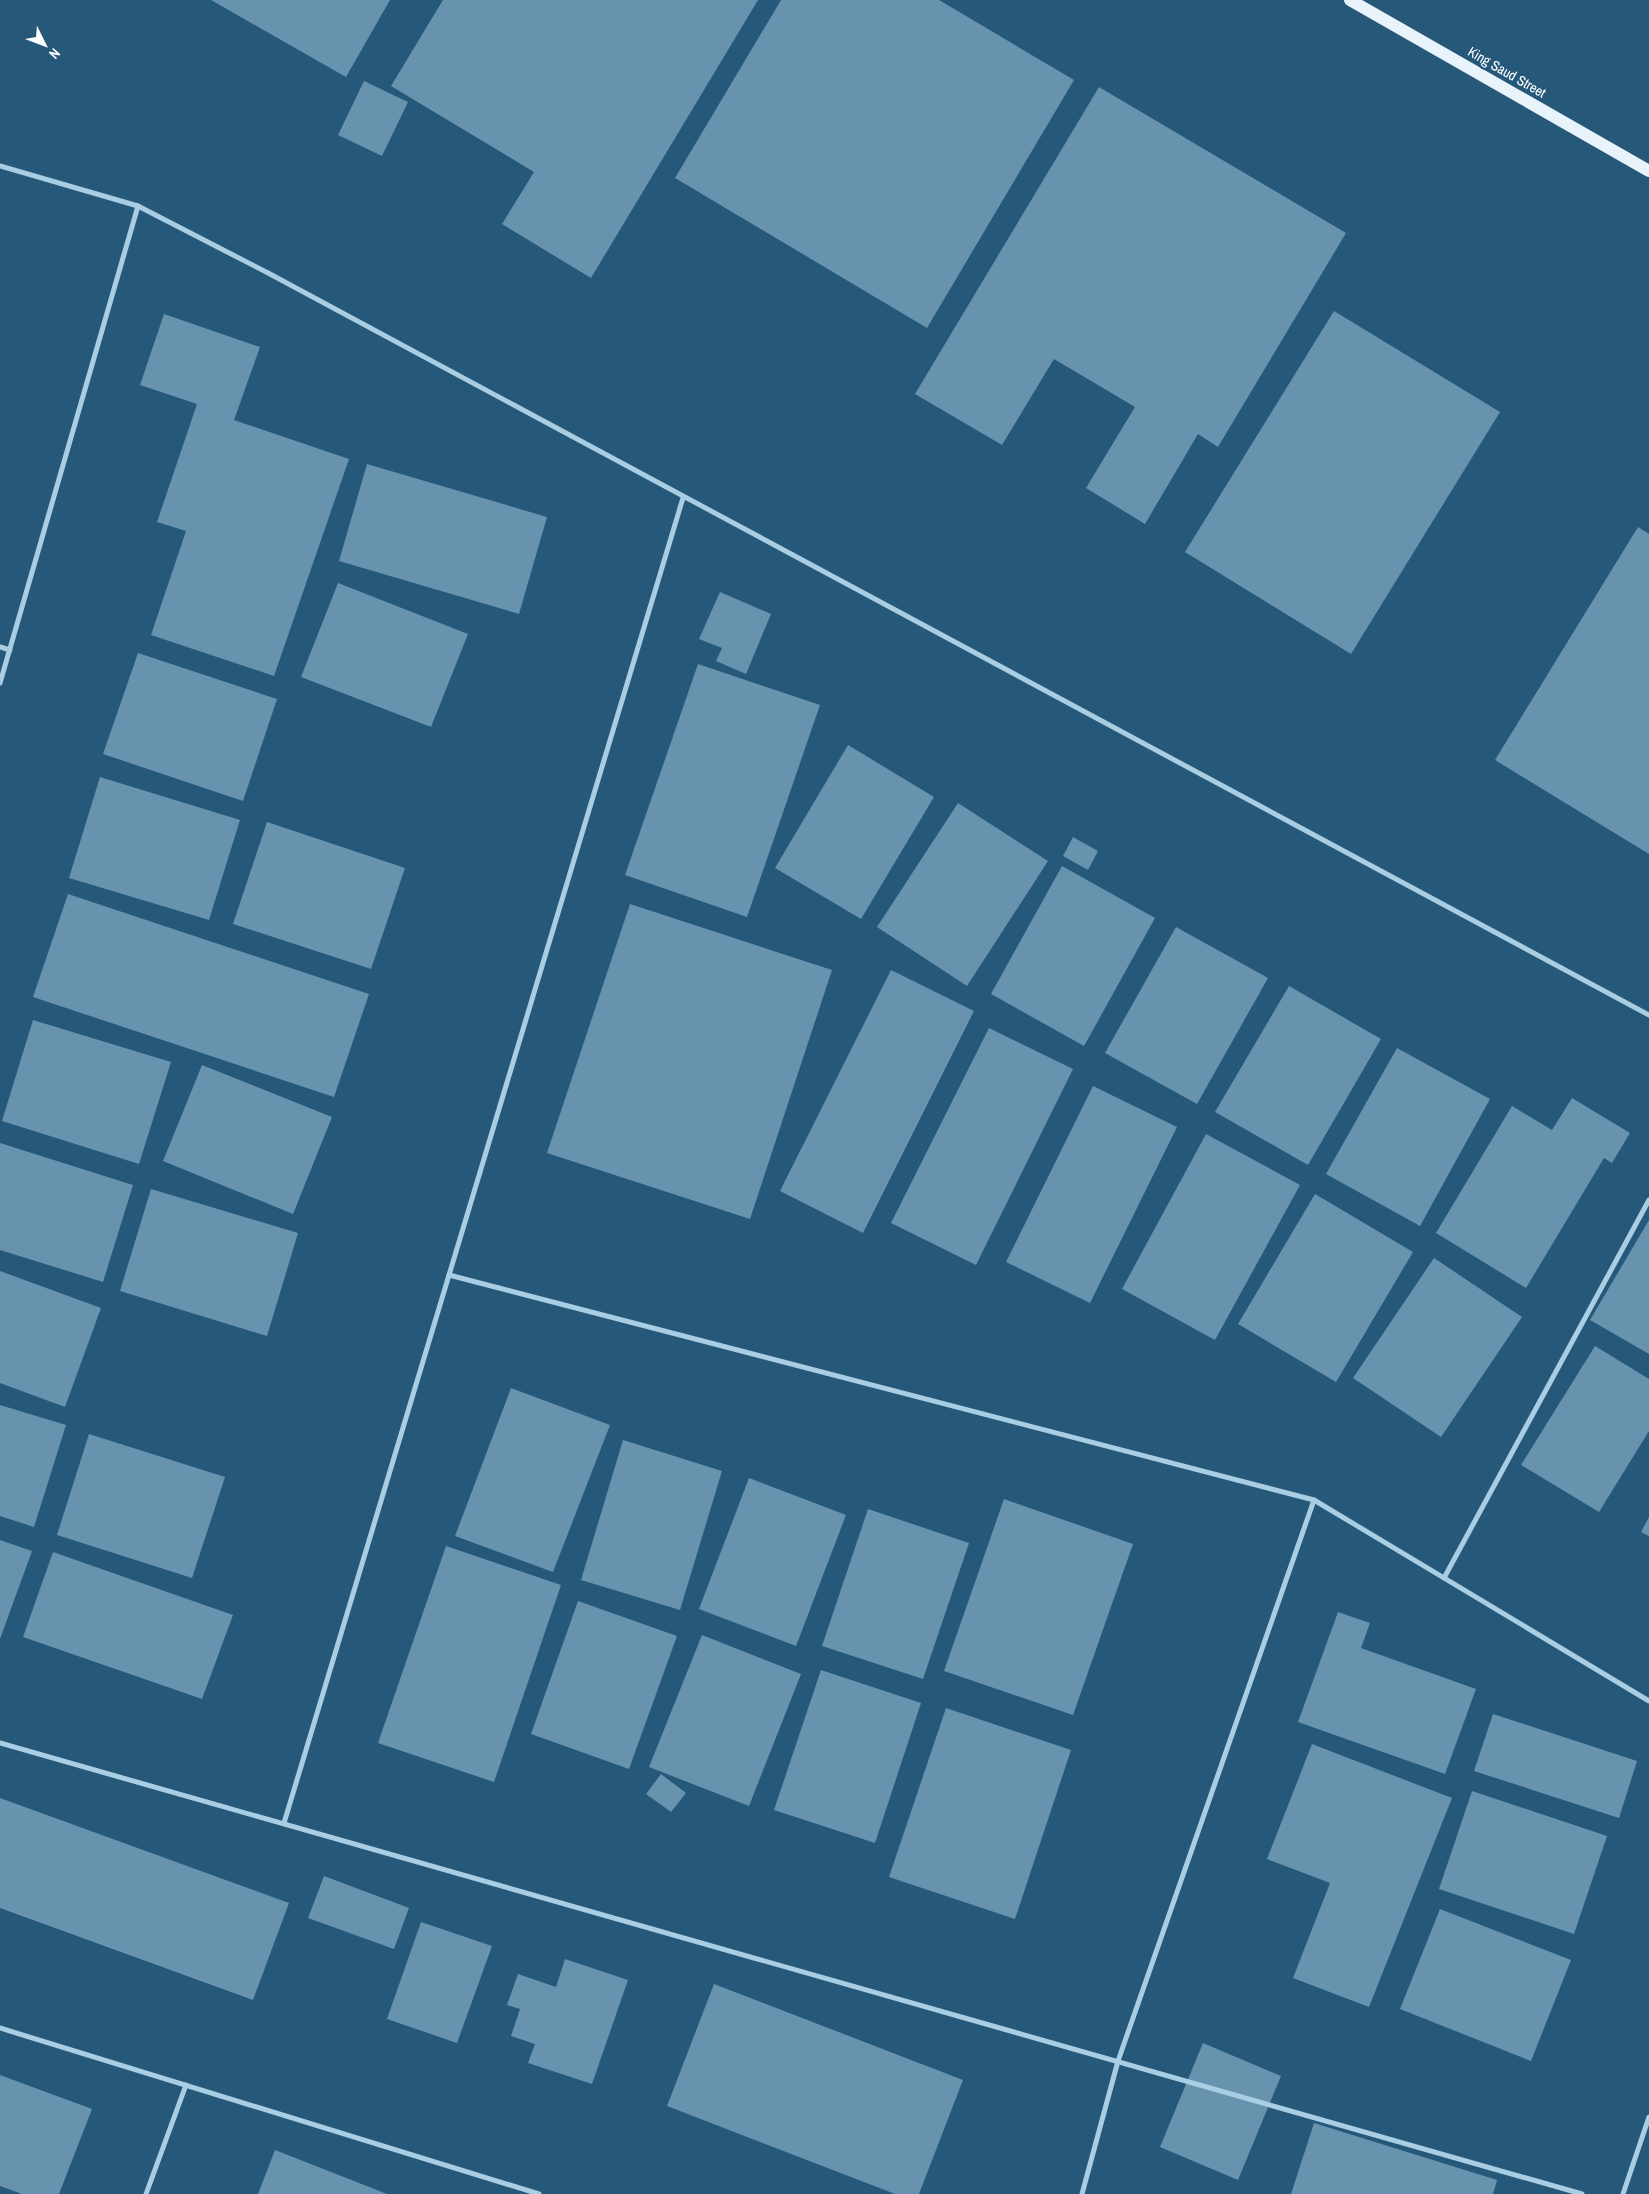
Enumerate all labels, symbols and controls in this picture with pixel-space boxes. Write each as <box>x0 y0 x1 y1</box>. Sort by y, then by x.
north arrow <box>20 20 70 70</box>
street label: King Saud Street <box>1465 42 1549 102</box>
text: N <box>45 45 64 63</box>

